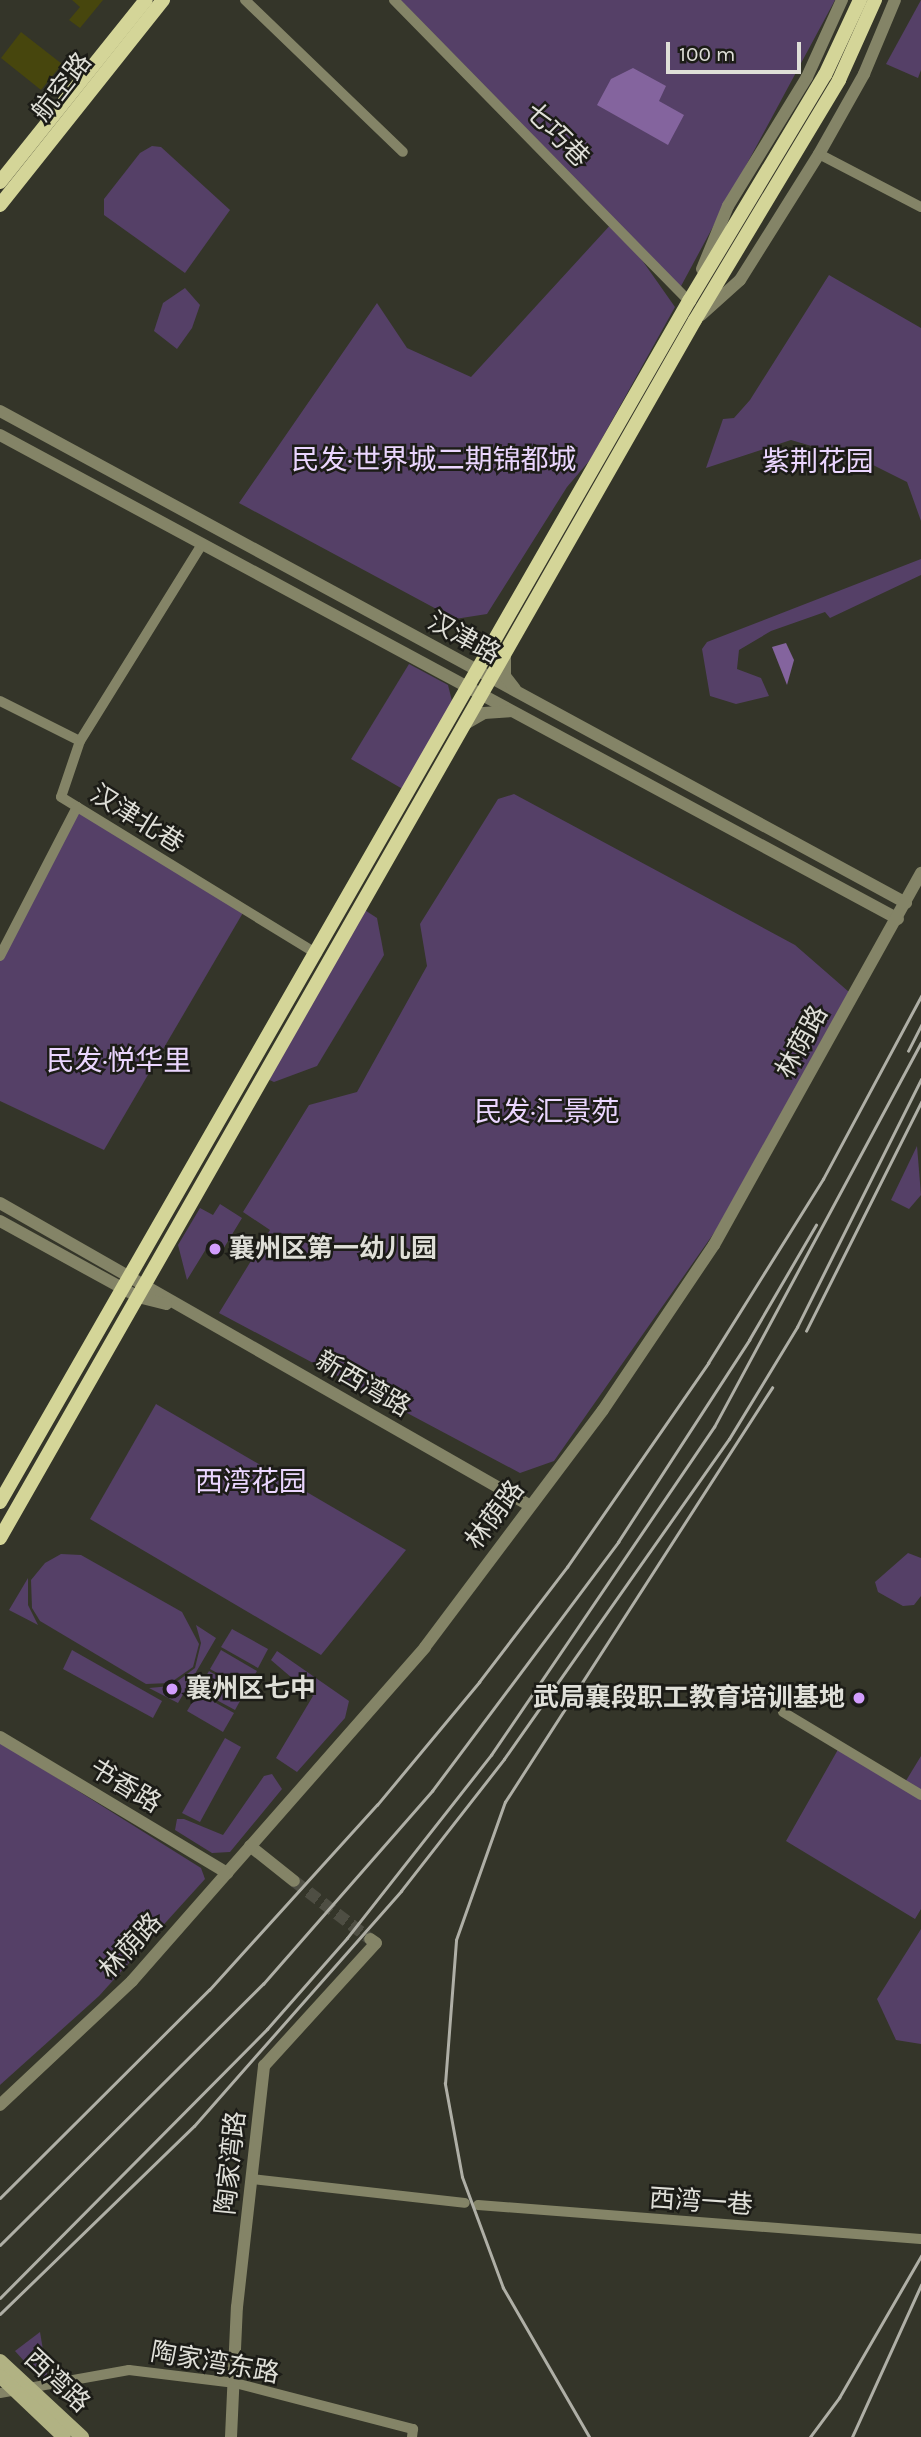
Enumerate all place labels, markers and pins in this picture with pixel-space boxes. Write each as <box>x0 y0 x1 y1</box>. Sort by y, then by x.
place label: 襄州区第一幼儿园 <box>229 1233 437 1265</box>
marker: 襄州区第一幼儿园 <box>207 1241 223 1257</box>
place label: 襄州区七中 <box>186 1673 316 1705</box>
marker: 襄州区七中 <box>164 1681 180 1697</box>
place label: 武局襄段职工教育培训基地 <box>533 1682 845 1714</box>
marker: 武局襄段职工教育培训基地 <box>851 1690 867 1706</box>

